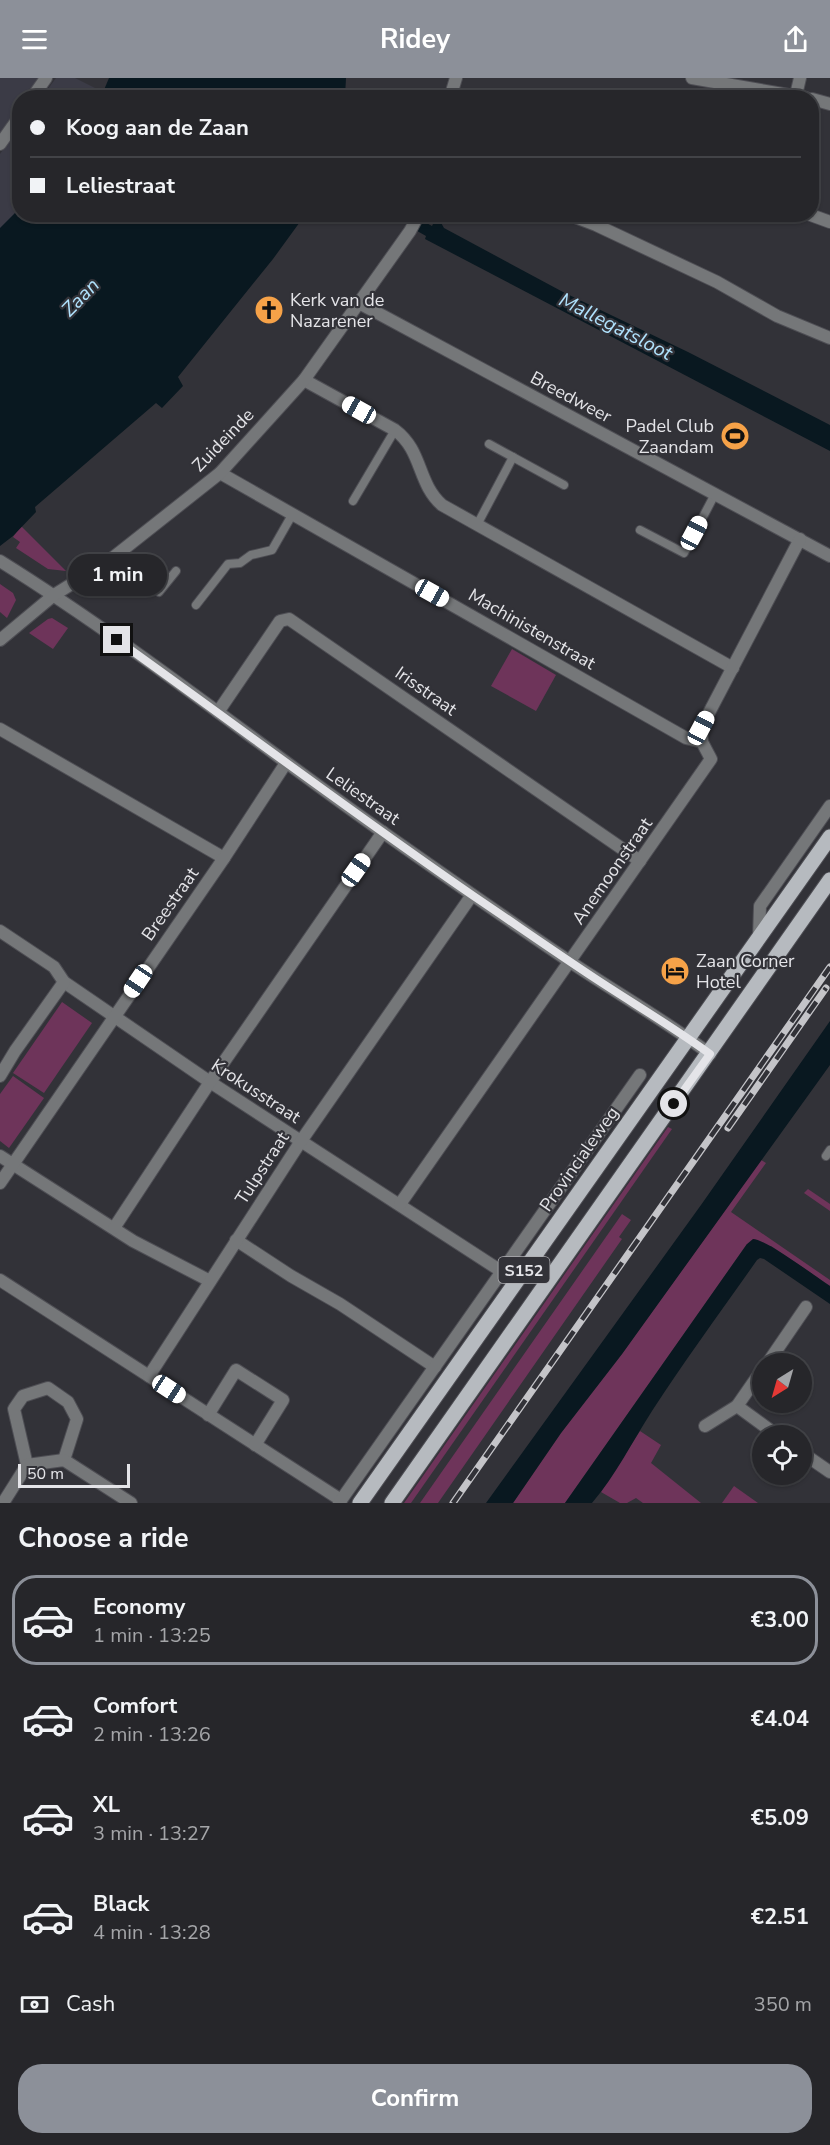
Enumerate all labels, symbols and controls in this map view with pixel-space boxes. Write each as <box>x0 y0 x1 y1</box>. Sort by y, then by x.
text: Ridey <box>380 21 450 58</box>
icon: menu <box>18 23 51 56</box>
icon: share <box>779 23 812 56</box>
text: Koog aan de Zaan <box>66 113 249 143</box>
text: Leliestraat <box>66 171 175 201</box>
water label: Zaan <box>55 272 105 323</box>
water label: Mallegatsloot <box>554 286 678 367</box>
place label: Kerk van de Nazarener <box>290 288 384 333</box>
church icon: Kerk van de Nazarener <box>253 294 285 326</box>
street label: Breedweer <box>526 366 616 429</box>
car <box>339 393 379 427</box>
street label: Zuideinde <box>187 403 259 477</box>
place label: Padel Club Zaandam <box>625 414 714 459</box>
sports icon: Padel Club Zaandam <box>719 420 751 452</box>
car <box>678 513 710 553</box>
callout: 1 min <box>68 553 166 595</box>
text: 1 min <box>92 561 143 588</box>
car <box>412 576 452 610</box>
street label: Machinistenstraat <box>464 583 601 676</box>
route end <box>103 626 130 653</box>
street label: Irisstraat <box>390 661 462 721</box>
car <box>685 708 717 748</box>
street label: Leliestraat <box>321 762 405 831</box>
street label: Anemoonstraat <box>566 812 658 929</box>
car <box>338 850 374 890</box>
street label: Breestraat <box>136 862 204 945</box>
place label: Zaan Corner Hotel <box>696 949 795 994</box>
hotel icon: Zaan Corner Hotel <box>659 955 691 987</box>
car <box>120 961 156 1001</box>
street label: Krokusstraat <box>207 1053 306 1129</box>
route start <box>660 1090 687 1117</box>
street label: Provincialeweg <box>534 1102 624 1216</box>
street label: Tulpstraat <box>230 1126 295 1209</box>
road number: S152 <box>498 1257 550 1283</box>
north arrow <box>752 1353 812 1413</box>
map controls <box>752 1353 812 1485</box>
car <box>149 1372 189 1406</box>
button: locate <box>752 1425 812 1485</box>
scale bar <box>18 1461 130 1488</box>
text: 50 m <box>27 1463 64 1485</box>
text: Choose a ride <box>18 1520 189 1557</box>
text: Economy <box>93 1592 185 1622</box>
icon: car <box>21 1593 75 1647</box>
text: €3.00 <box>751 1605 809 1635</box>
text: 1 min · 13:25 <box>93 1622 211 1649</box>
text: Comfort <box>93 1691 177 1721</box>
icon: car <box>21 1692 75 1746</box>
text: €4.04 <box>751 1704 809 1734</box>
text: 2 min · 13:26 <box>93 1721 211 1748</box>
text: XL <box>93 1790 120 1820</box>
icon: car <box>21 1791 75 1845</box>
text: €5.09 <box>751 1803 809 1833</box>
text: 3 min · 13:27 <box>93 1820 211 1847</box>
text: Black <box>93 1889 149 1919</box>
icon: car <box>21 1890 75 1944</box>
text: €2.51 <box>751 1902 809 1932</box>
text: 4 min · 13:28 <box>93 1919 211 1946</box>
icon: cash <box>18 1988 51 2021</box>
text: Cash <box>66 1989 115 2019</box>
text: 350 m <box>754 1991 812 2018</box>
button: Confirm <box>18 2064 812 2133</box>

